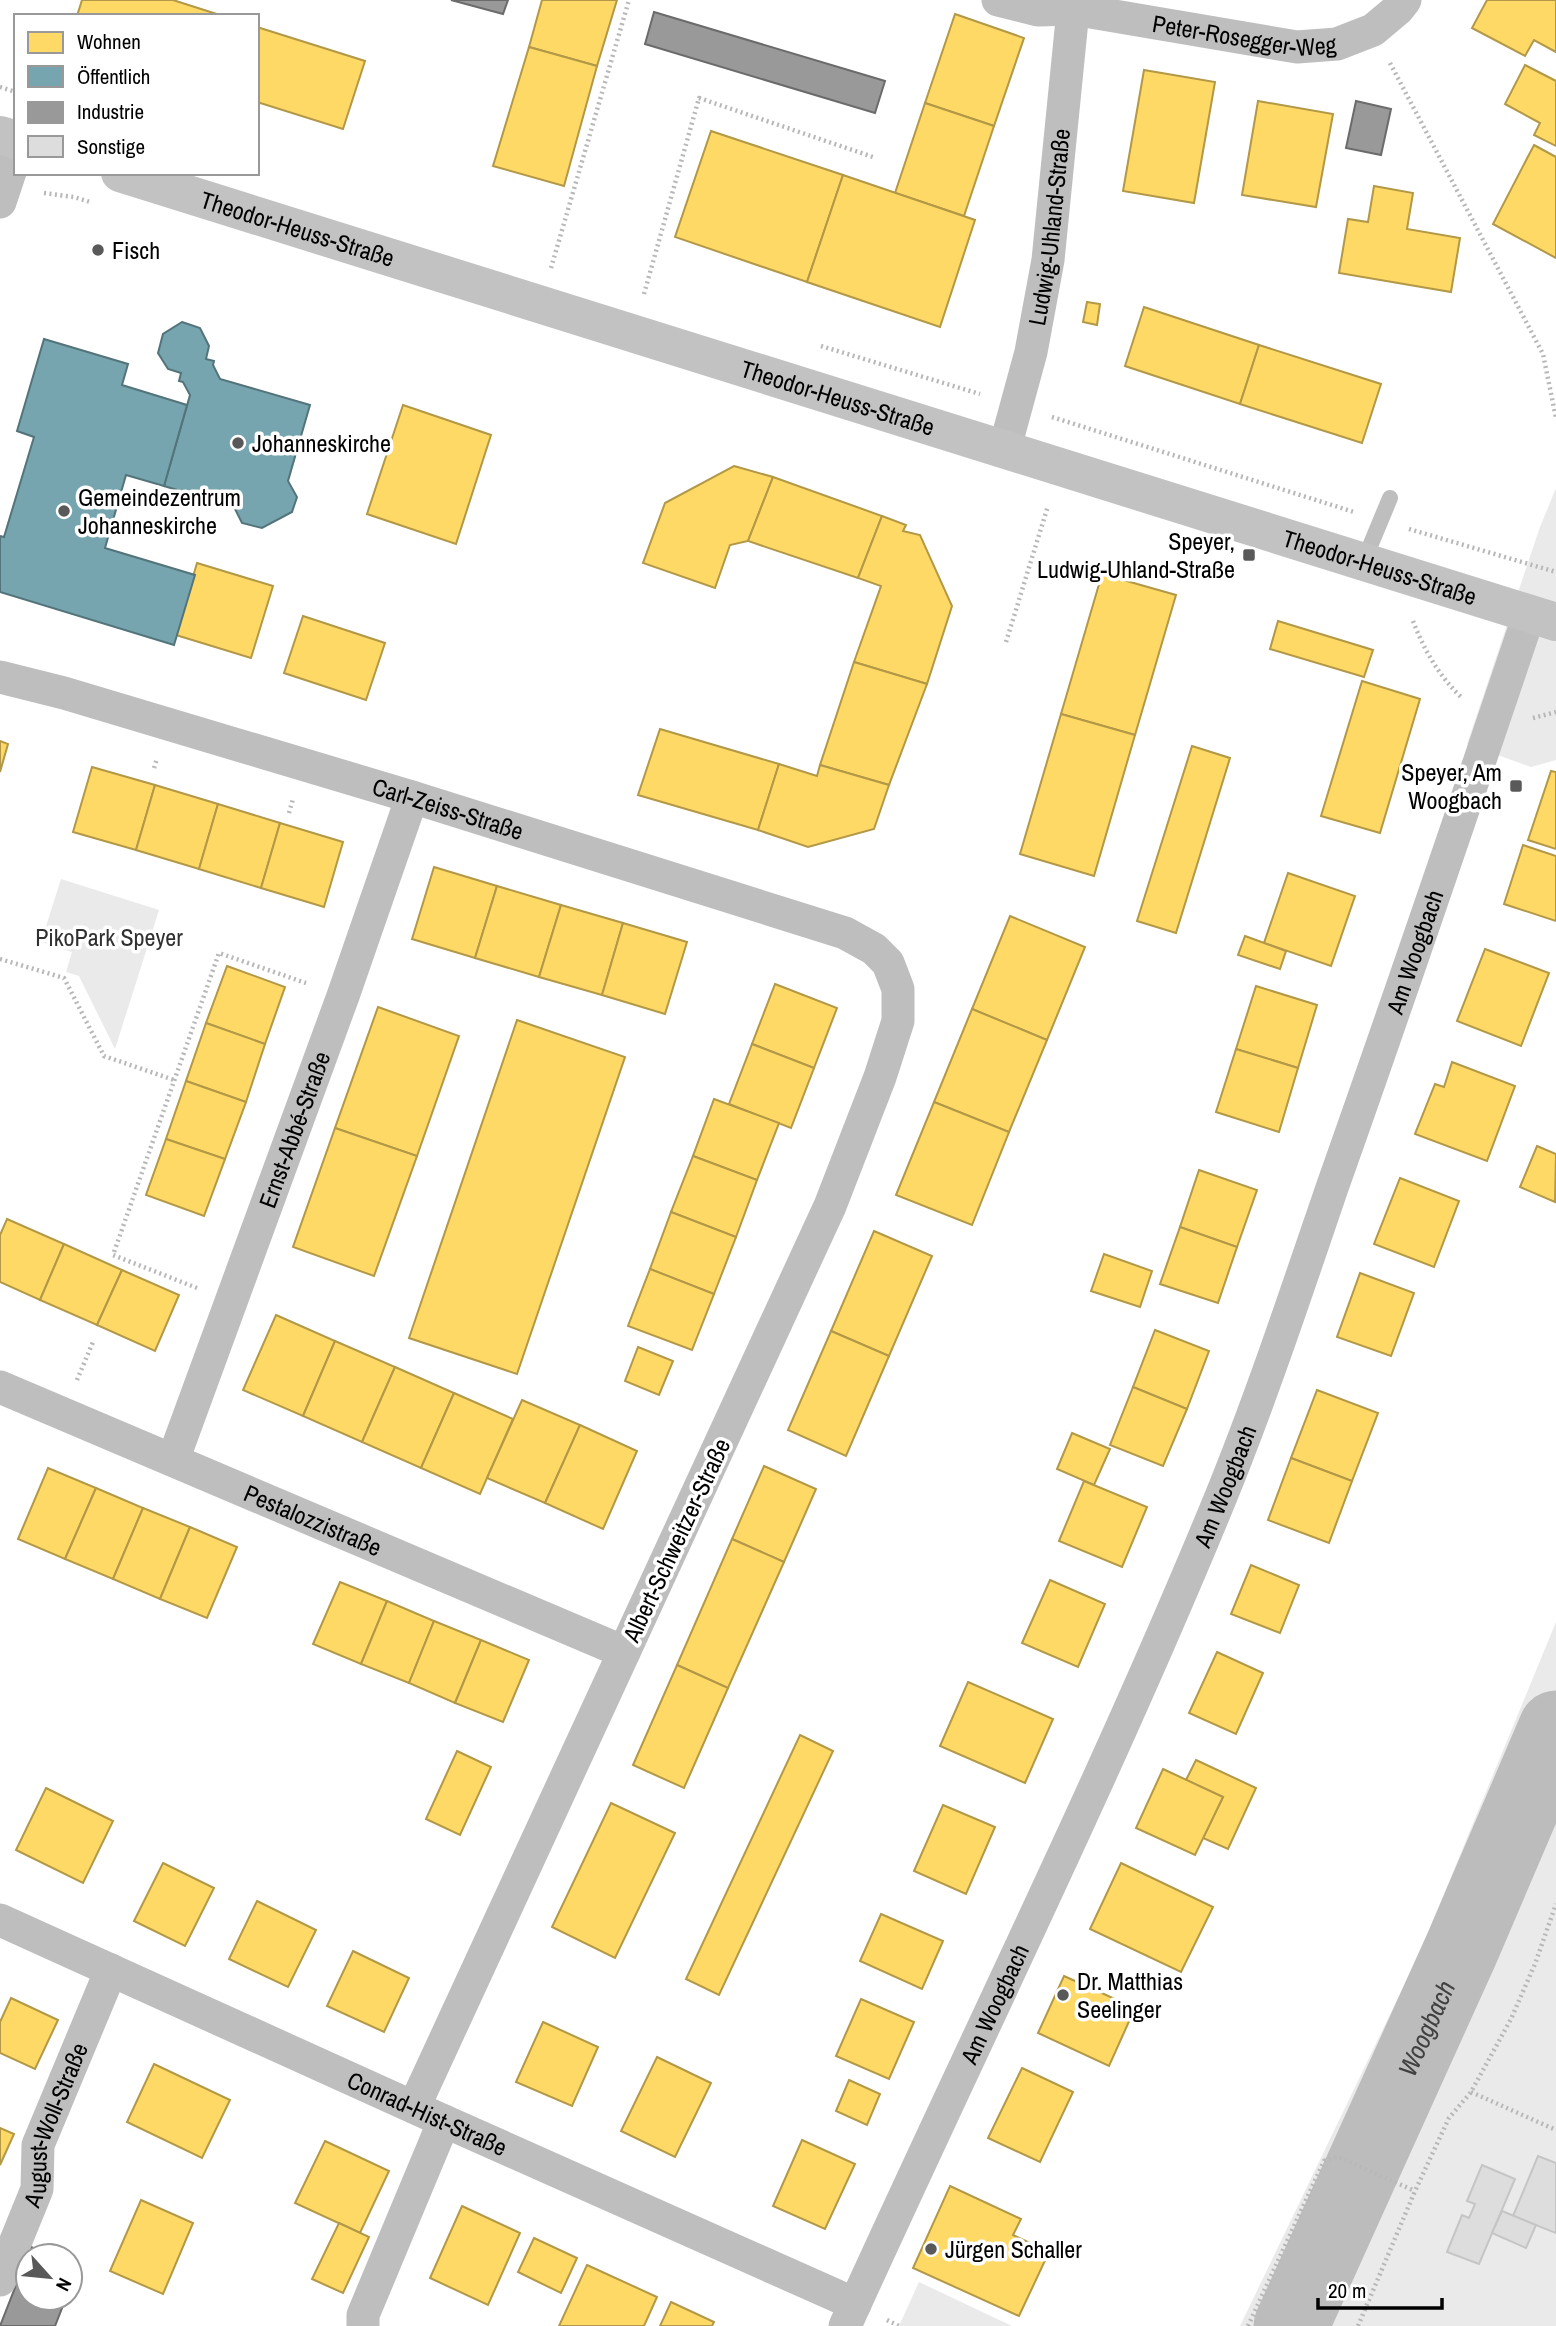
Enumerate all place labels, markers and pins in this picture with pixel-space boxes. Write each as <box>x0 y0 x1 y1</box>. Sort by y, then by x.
place label: Fisch <box>112 234 160 266</box>
marker: Fisch <box>90 242 106 258</box>
place label: Johanneskirche <box>252 427 391 459</box>
marker: Johanneskirche <box>230 435 246 451</box>
place label: Gemeindezentrum Johanneskirche <box>78 481 241 541</box>
marker: Gemeindezentrum Johanneskirche <box>56 503 72 519</box>
place label: Speyer, Ludwig-Uhland-Straße <box>1037 525 1235 585</box>
marker: Speyer, Ludwig-Uhland-Straße <box>1241 547 1257 563</box>
place label: Speyer, Am Woogbach <box>1401 756 1502 816</box>
marker: Speyer, Am Woogbach <box>1508 778 1524 794</box>
place label: Dr. Matthias Seelinger <box>1077 1965 1183 2025</box>
marker: Dr. Matthias Seelinger <box>1055 1987 1071 2003</box>
place label: Jürgen Schaller <box>945 2233 1082 2265</box>
marker: Jürgen Schaller <box>923 2241 939 2257</box>

